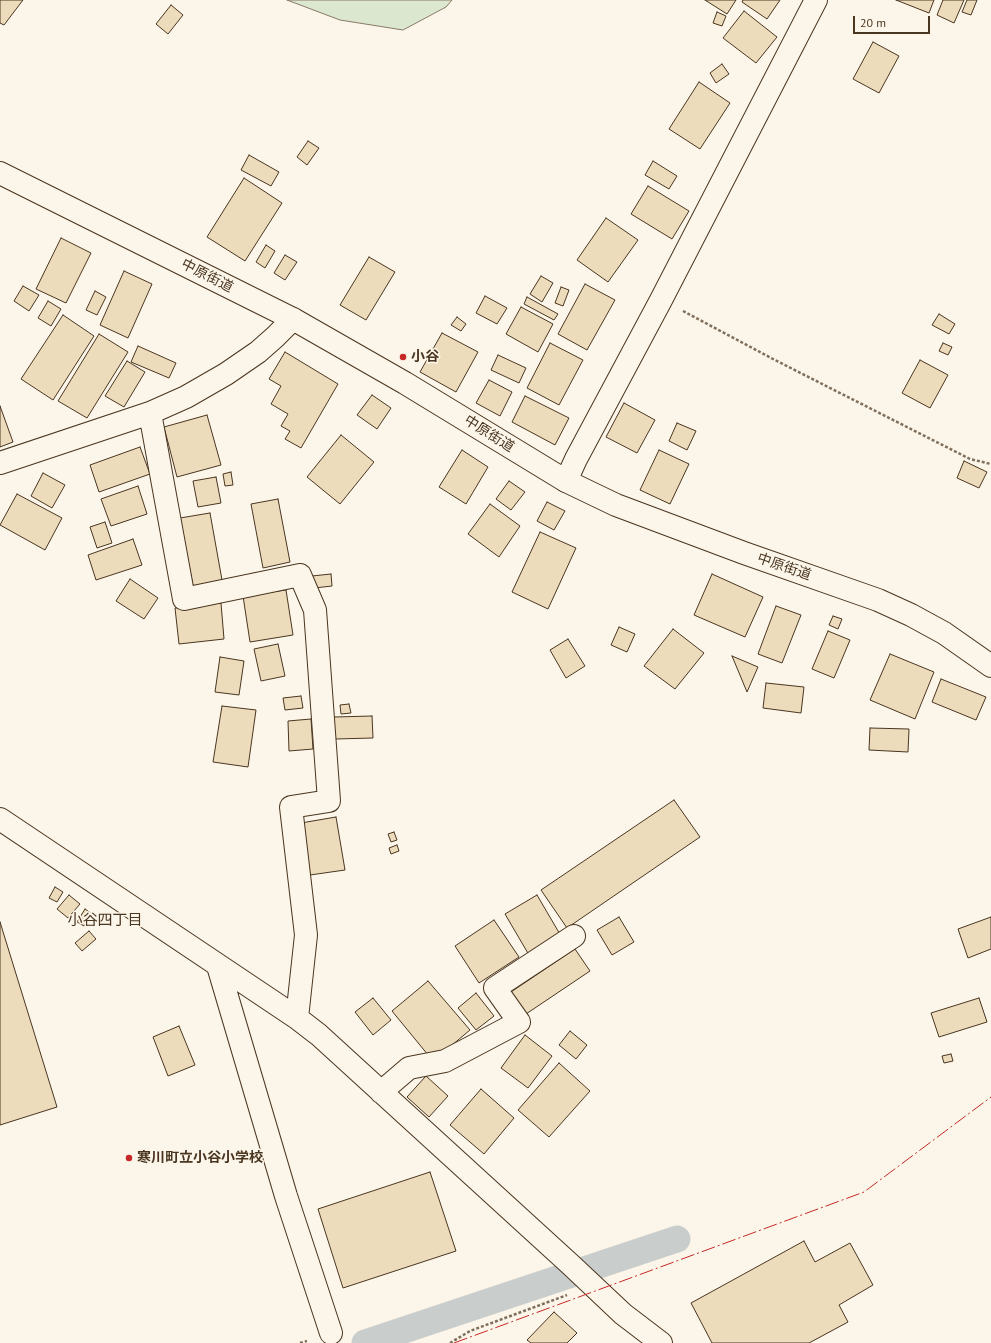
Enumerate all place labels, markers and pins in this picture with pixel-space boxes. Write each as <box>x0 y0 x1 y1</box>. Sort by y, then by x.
place label: 小谷 <box>411 349 439 365</box>
marker: 小谷 <box>398 352 408 362</box>
place label: 寒川町立小谷小学校 <box>137 1150 263 1166</box>
marker: 寒川町立小谷小学校 <box>124 1153 134 1163</box>

